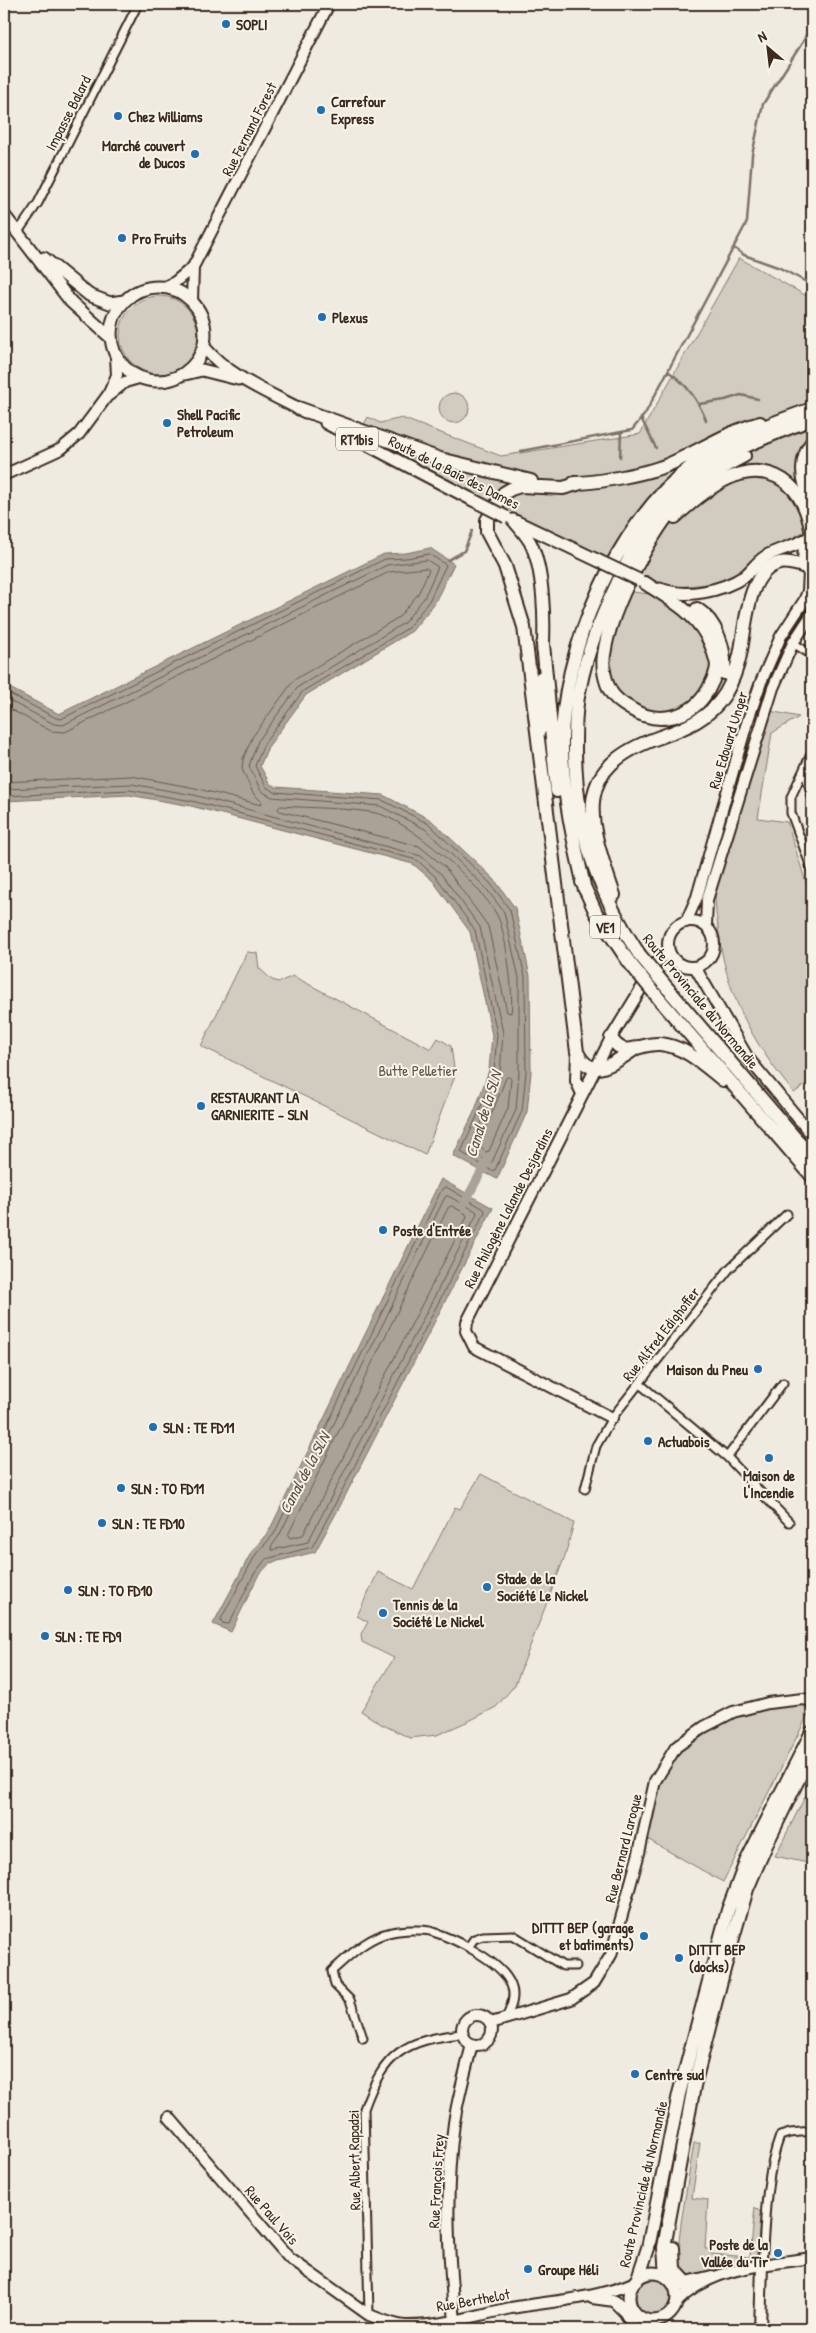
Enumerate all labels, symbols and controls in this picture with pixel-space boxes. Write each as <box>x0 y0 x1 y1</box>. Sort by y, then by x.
place label: SOPLI <box>236 14 268 35</box>
marker: SOPLI <box>220 18 232 30</box>
north arrow <box>744 22 794 72</box>
text: N <box>754 26 770 46</box>
street label: Impasse Balard <box>40 72 96 154</box>
street label: Rue Fernand Forest <box>216 78 282 180</box>
place label: Carrefour Express <box>331 91 386 130</box>
marker: Carrefour Express <box>315 104 327 116</box>
place label: Chez Williams <box>128 106 203 127</box>
marker: Chez Williams <box>112 110 124 122</box>
place label: Marché couvert de Ducos <box>102 135 186 173</box>
marker: Marché couvert de Ducos <box>189 148 201 160</box>
place label: Pro Fruits <box>132 228 186 249</box>
marker: Pro Fruits <box>116 232 128 244</box>
place label: Plexus <box>332 307 368 328</box>
marker: Plexus <box>316 311 328 323</box>
place label: Shell Pacific Petroleum <box>177 404 241 442</box>
marker: Shell Pacific Petroleum <box>161 417 173 429</box>
road number: RT1bis <box>336 428 378 450</box>
street label: Route de la Baie des Dames <box>385 430 523 514</box>
street label: Rue Edouard Unger <box>703 688 753 791</box>
road number: VE1 <box>590 916 620 939</box>
street label: Route Provinciale du Normandie <box>638 929 764 1073</box>
park label: Butte Pelletier <box>378 1060 458 1081</box>
water label: Canal de la SLN <box>459 1066 507 1160</box>
place label: RESTAURANT LA GARNIERITE - SLN <box>211 1087 308 1125</box>
marker: RESTAURANT LA GARNIERITE - SLN <box>195 1100 207 1112</box>
street label: Rue Philogène Lalande Desjardins <box>458 1124 558 1292</box>
place label: Poste d'Entrée <box>393 1220 471 1241</box>
marker: Poste d'Entrée <box>377 1224 389 1236</box>
street label: Rue Alfred Edighoffer <box>617 1282 705 1386</box>
place label: Maison du Pneu <box>667 1359 749 1380</box>
marker: Maison du Pneu <box>752 1363 764 1375</box>
place label: SLN : TE FD11 <box>163 1417 235 1438</box>
marker: SLN : TE FD11 <box>147 1421 159 1433</box>
water label: Canal de la SLN <box>273 1426 336 1517</box>
place label: Actuabois <box>658 1431 710 1452</box>
marker: Actuabois <box>642 1435 654 1447</box>
marker: Maison de l'Incendie <box>763 1452 775 1464</box>
place label: Maison de l'Incendie <box>743 1465 795 1503</box>
place label: SLN : TO FD11 <box>131 1478 205 1499</box>
marker: SLN : TO FD11 <box>115 1482 127 1494</box>
place label: SLN : TE FD10 <box>112 1513 185 1534</box>
marker: SLN : TE FD10 <box>96 1517 108 1529</box>
place label: Stade de la Société Le Nickel <box>497 1568 589 1606</box>
place label: SLN : TO FD10 <box>78 1580 153 1601</box>
marker: Stade de la Société Le Nickel <box>481 1581 493 1593</box>
marker: SLN : TO FD10 <box>62 1584 74 1596</box>
place label: Tennis de la Société Le Nickel <box>392 1594 485 1632</box>
marker: Tennis de la Société Le Nickel <box>377 1607 389 1619</box>
place label: SLN : TE FD9 <box>55 1626 122 1647</box>
marker: SLN : TE FD9 <box>39 1630 51 1642</box>
street label: Rue Bernard Laroque <box>599 1791 647 1905</box>
place label: DITTT BEP (garage et batiments) <box>532 1917 634 1955</box>
marker: DITTT BEP (garage et batiments) <box>638 1930 650 1942</box>
place label: DITTT BEP (docks) <box>689 1939 746 1977</box>
marker: DITTT BEP (docks) <box>673 1952 685 1964</box>
place label: Centre sud <box>645 2064 704 2085</box>
marker: Centre sud <box>629 2068 641 2080</box>
street label: Route Provinciale du Normandie <box>614 2099 672 2269</box>
street label: Rue Albert Rapadzi <box>343 2109 365 2211</box>
street label: Rue François Frey <box>423 2133 449 2229</box>
street label: Rue Paul Vois <box>240 2181 304 2249</box>
place label: Poste de la Vallée du Tir <box>700 2234 768 2272</box>
marker: Poste de la Vallée du Tir <box>772 2247 784 2259</box>
place label: Groupe Héli <box>538 2259 599 2281</box>
marker: Groupe Héli <box>522 2263 534 2275</box>
street label: Rue Berthelot <box>435 2283 512 2317</box>

